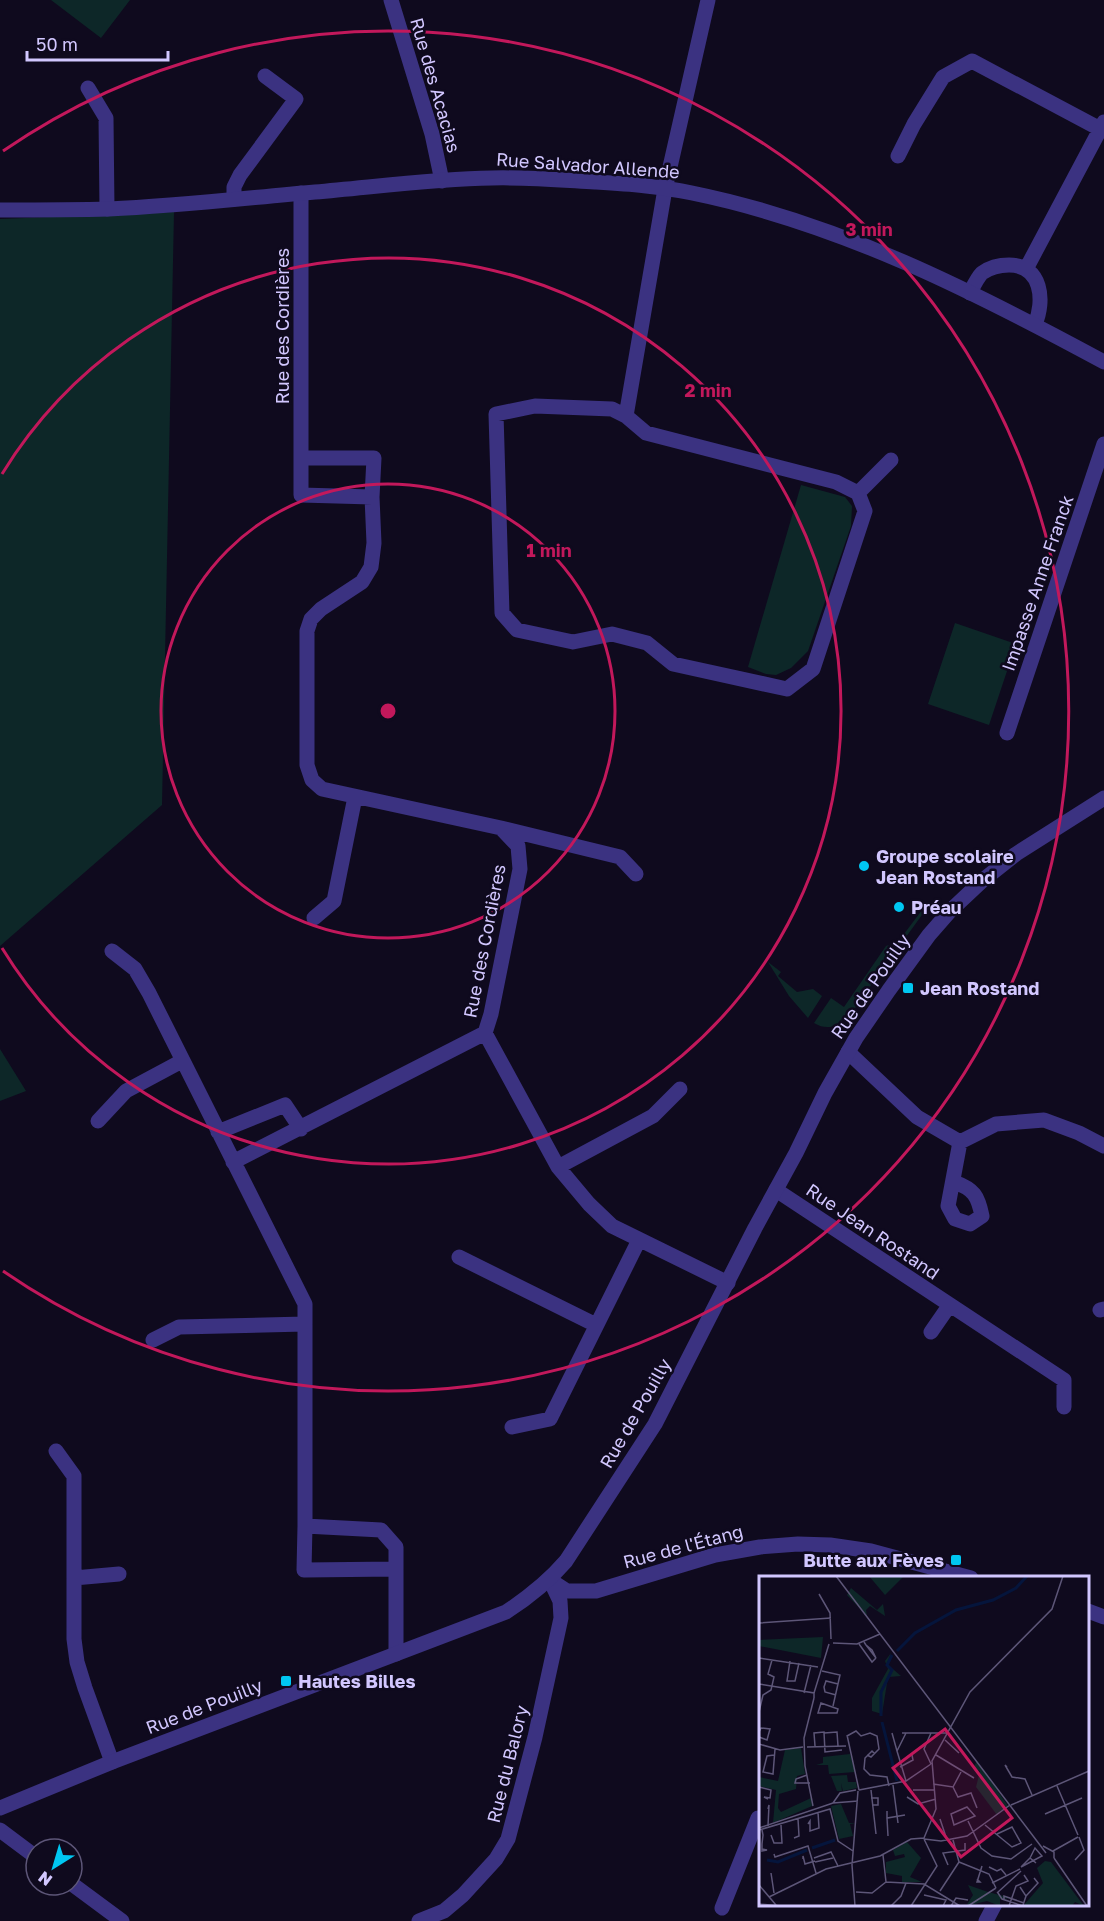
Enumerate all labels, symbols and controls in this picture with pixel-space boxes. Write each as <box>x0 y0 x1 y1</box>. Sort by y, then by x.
street label: Rue des Acacias <box>406 15 466 155</box>
scale bar <box>27 24 168 62</box>
text: 50 m <box>36 33 78 55</box>
street label: Rue Salvador Allende <box>495 148 681 182</box>
text: 3 min <box>845 218 893 240</box>
street label: Rue des Cordières <box>271 248 293 404</box>
text: 2 min <box>684 379 732 401</box>
street label: Impasse Anne Franck <box>997 492 1077 674</box>
text: 1 min <box>526 539 572 561</box>
centre of rings <box>378 701 398 721</box>
place label: Groupe scolaire Jean Rostand <box>876 845 1014 888</box>
marker: Groupe scolaire Jean Rostand <box>857 859 871 873</box>
street label: Rue des Cordières <box>458 862 510 1020</box>
place label: Préau <box>911 896 962 918</box>
marker: Préau <box>892 900 906 914</box>
street label: Rue de Pouilly <box>826 929 914 1043</box>
place label: Jean Rostand <box>920 977 1039 999</box>
marker: Jean Rostand <box>901 981 915 995</box>
street label: Rue Jean Rostand <box>802 1178 944 1284</box>
street label: Rue de Pouilly <box>595 1354 675 1472</box>
street label: Rue de l'Étang <box>621 1519 745 1573</box>
place label: Butte aux Fèves <box>803 1549 944 1571</box>
marker: Butte aux Fèves <box>949 1553 963 1567</box>
inset map <box>759 1576 1089 1906</box>
place label: Hautes Billes <box>298 1670 416 1692</box>
street label: Rue de Pouilly <box>143 1674 265 1738</box>
marker: Hautes Billes <box>279 1674 293 1688</box>
street label: Rue du Balory <box>482 1703 532 1825</box>
north arrow <box>24 1837 84 1897</box>
text: N <box>34 1867 56 1891</box>

